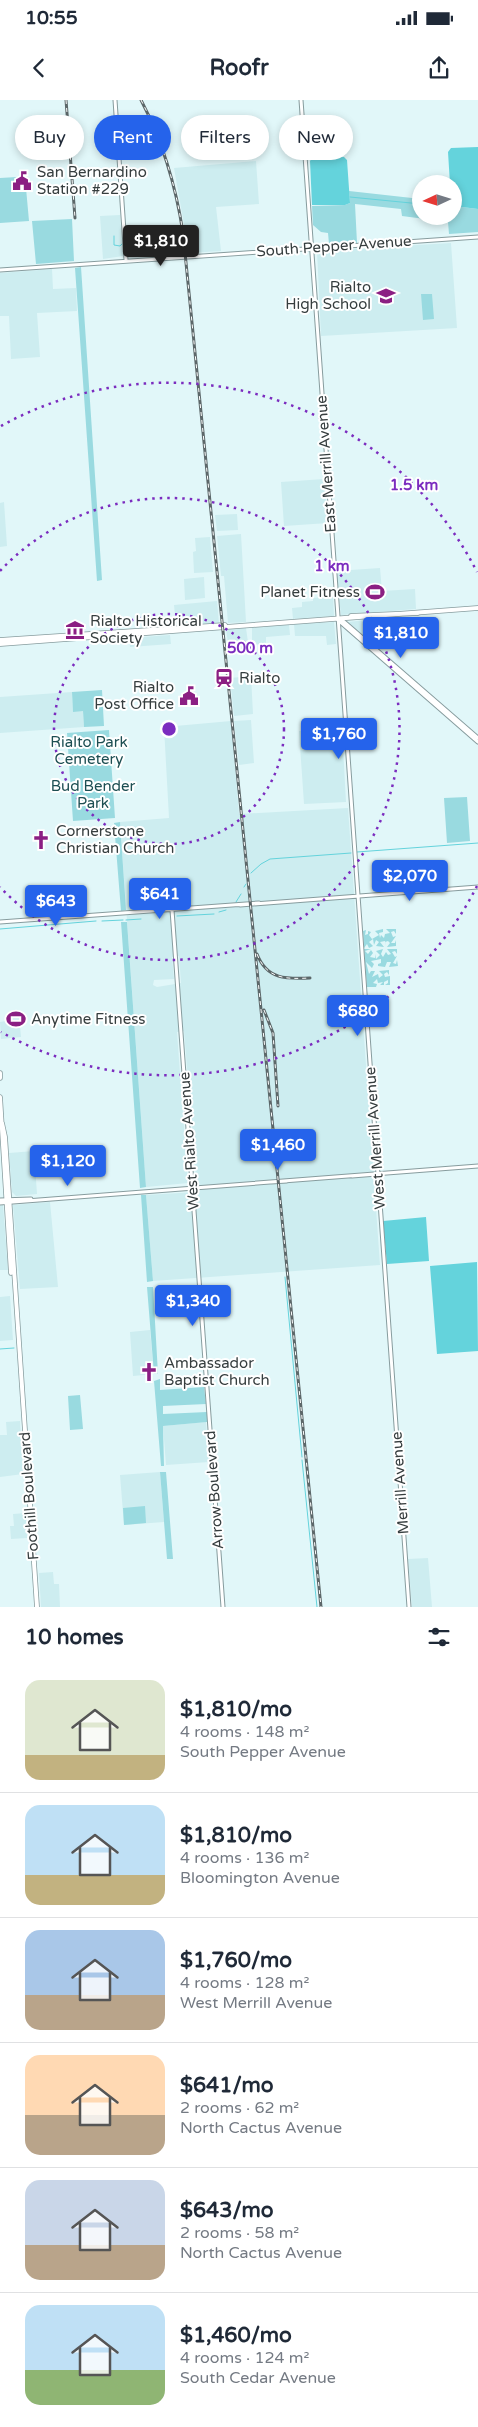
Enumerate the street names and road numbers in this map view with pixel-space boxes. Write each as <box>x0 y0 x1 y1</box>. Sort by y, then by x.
street label: South Pepper Avenue <box>256 232 412 260</box>
street label: East Merrill Avenue <box>312 395 340 533</box>
street label: West Merrill Avenue <box>361 1066 389 1210</box>
street label: West Rialto Avenue <box>175 1071 203 1211</box>
street label: Arrow Boulevard <box>201 1430 227 1550</box>
street label: Foothill Boulevard <box>16 1431 42 1561</box>
street label: Merrill Avenue <box>387 1431 413 1535</box>

